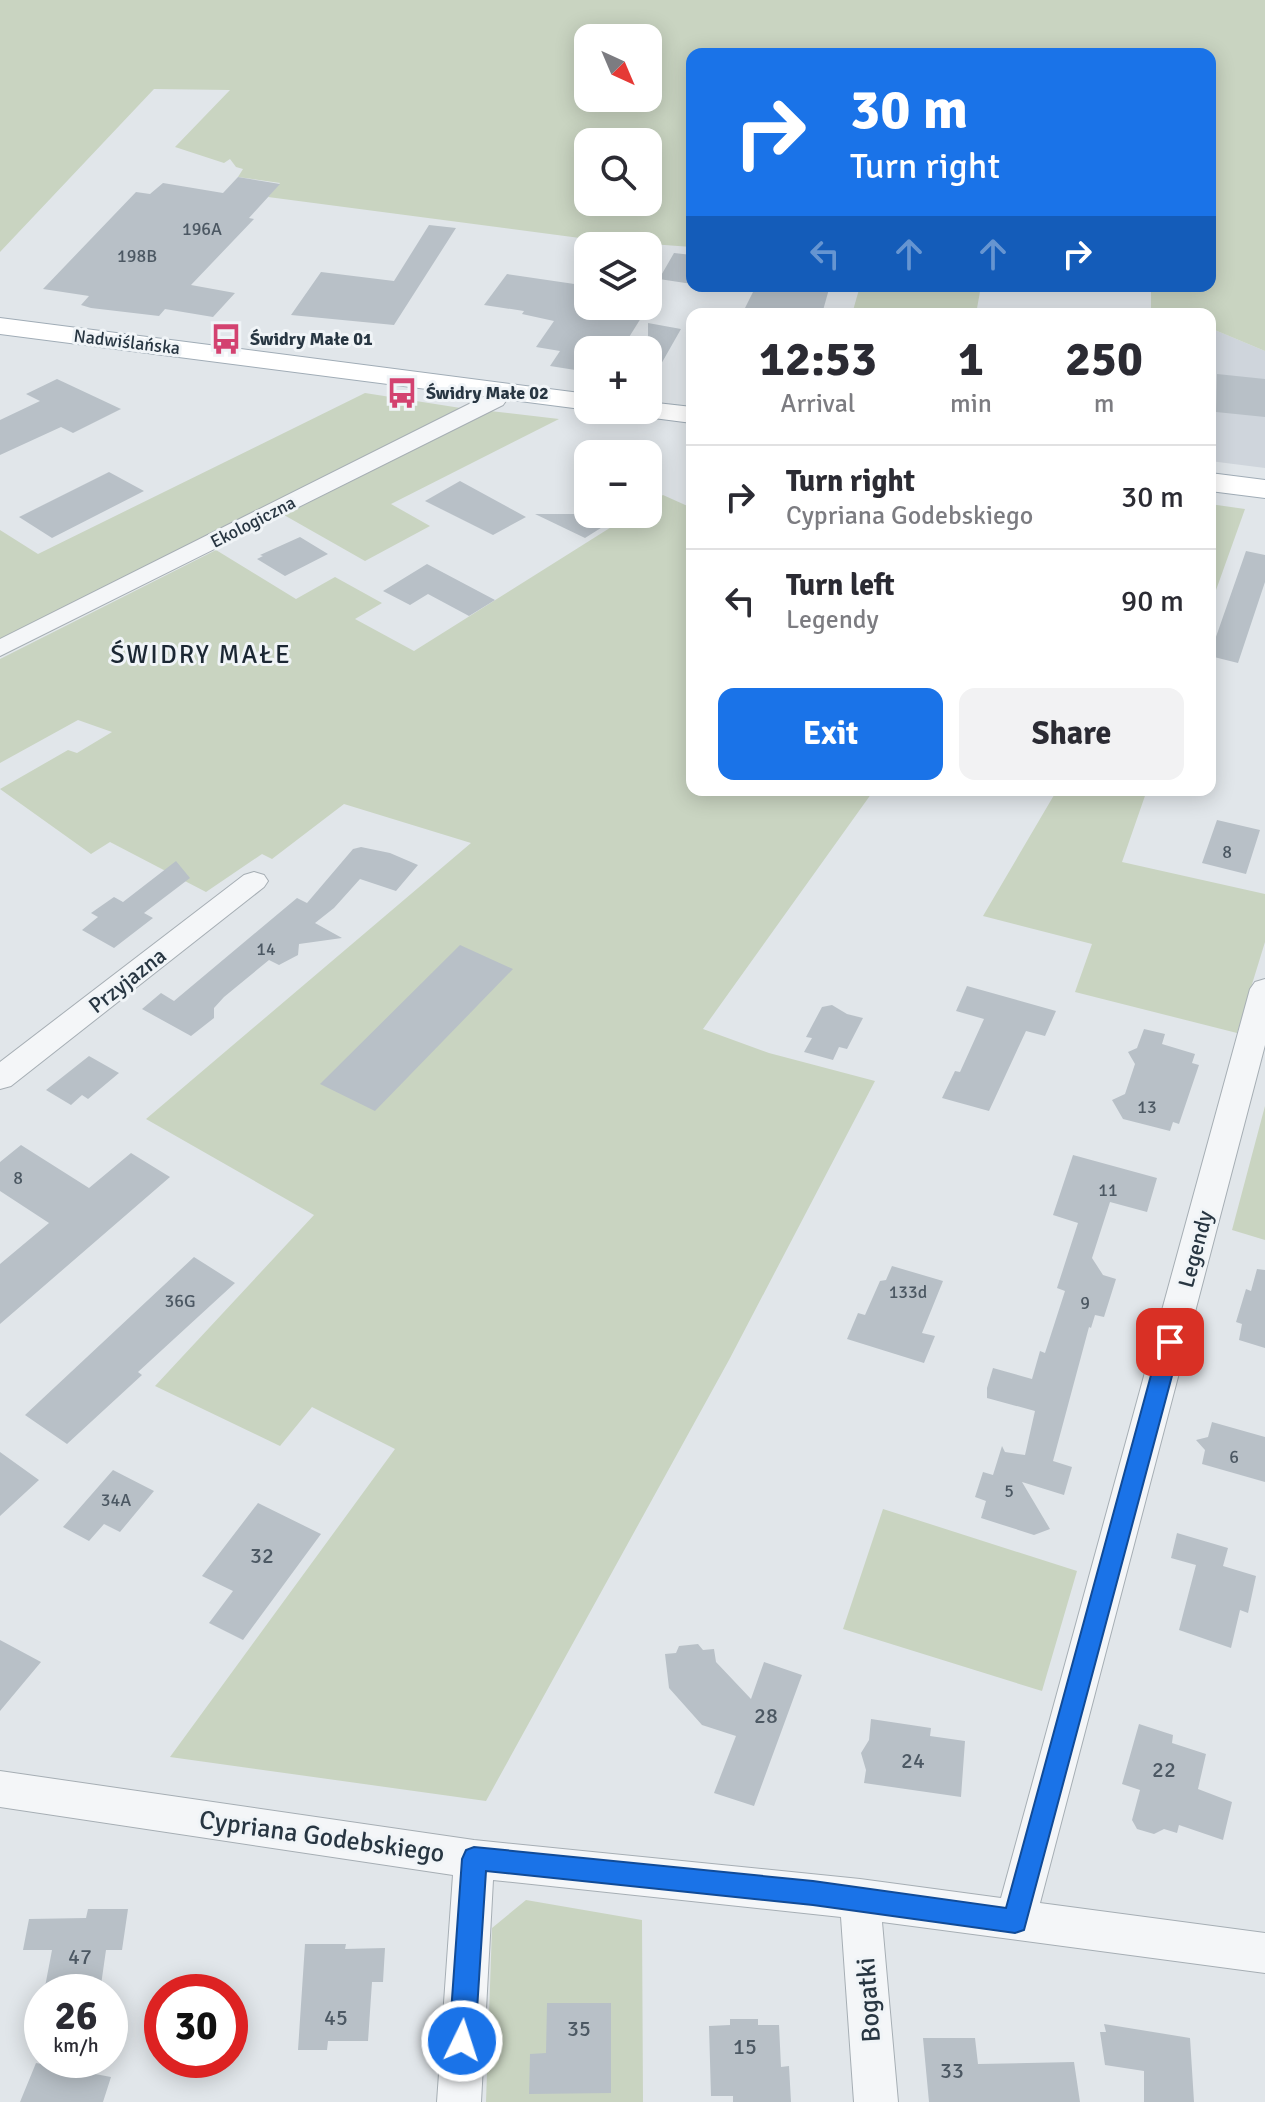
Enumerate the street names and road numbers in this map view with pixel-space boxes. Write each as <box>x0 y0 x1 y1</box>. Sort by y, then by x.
street label: Nadwiślańska <box>73 325 181 359</box>
street label: Ekologiczna <box>207 491 299 553</box>
street label: Przyjazna <box>83 942 171 1019</box>
street label: Legendy <box>1172 1207 1219 1291</box>
street label: Cypriana Godebskiego <box>197 1804 447 1870</box>
street label: Bogatki <box>850 1956 888 2043</box>

